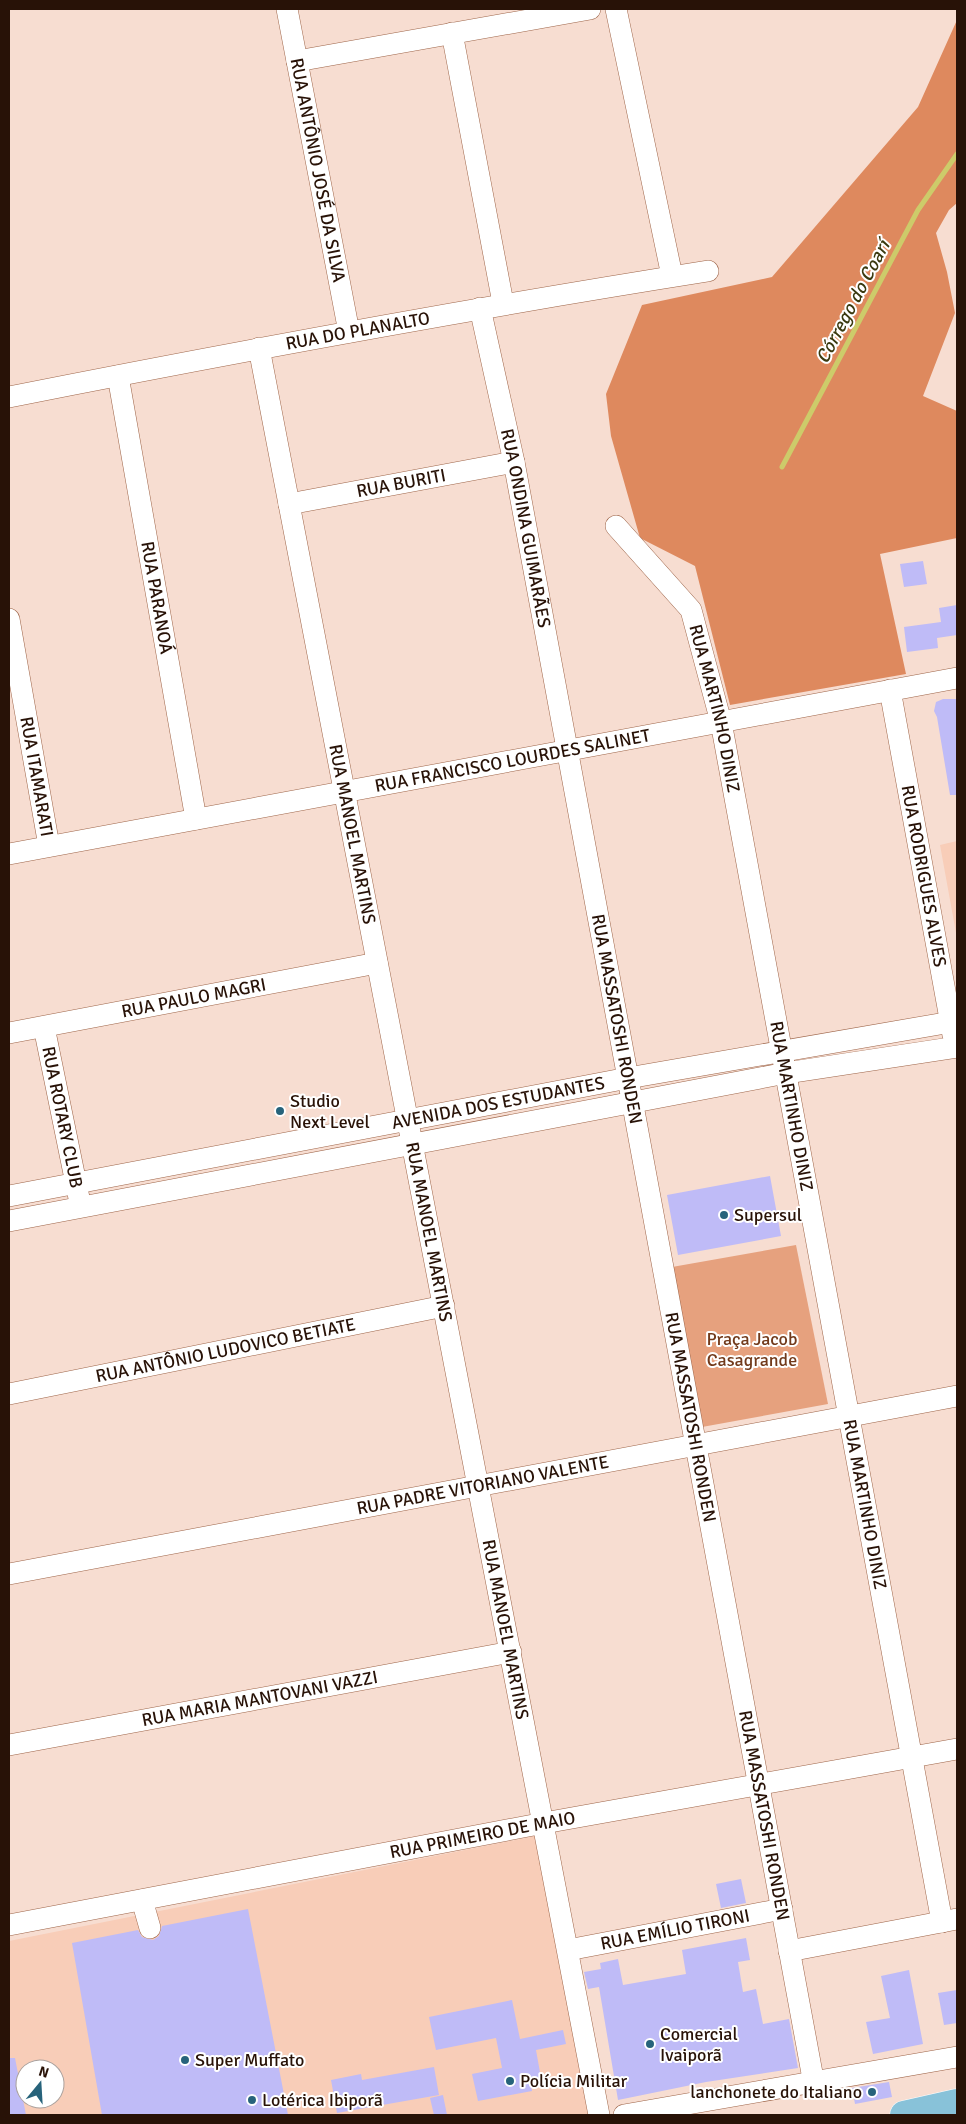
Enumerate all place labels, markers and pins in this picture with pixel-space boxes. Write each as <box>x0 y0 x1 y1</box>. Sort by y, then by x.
place label: Studio Next Level <box>290 1090 370 1133</box>
marker: Studio Next Level <box>274 1105 286 1117</box>
place label: Supersul <box>734 1204 802 1226</box>
marker: Supersul <box>718 1209 730 1221</box>
place label: Comercial Ivaiporã <box>660 2023 738 2066</box>
marker: Comercial Ivaiporã <box>644 2038 656 2050</box>
place label: Super Muffato <box>195 2049 304 2071</box>
marker: Super Muffato <box>179 2054 191 2066</box>
place label: Polícia Militar <box>520 2070 628 2092</box>
marker: Polícia Militar <box>504 2075 516 2087</box>
place label: lanchonete do Italiano <box>690 2081 862 2103</box>
marker: lanchonete do Italiano <box>866 2086 878 2098</box>
place label: Lotérica Ibiporã <box>262 2089 383 2111</box>
marker: Lotérica Ibiporã <box>246 2094 258 2106</box>

